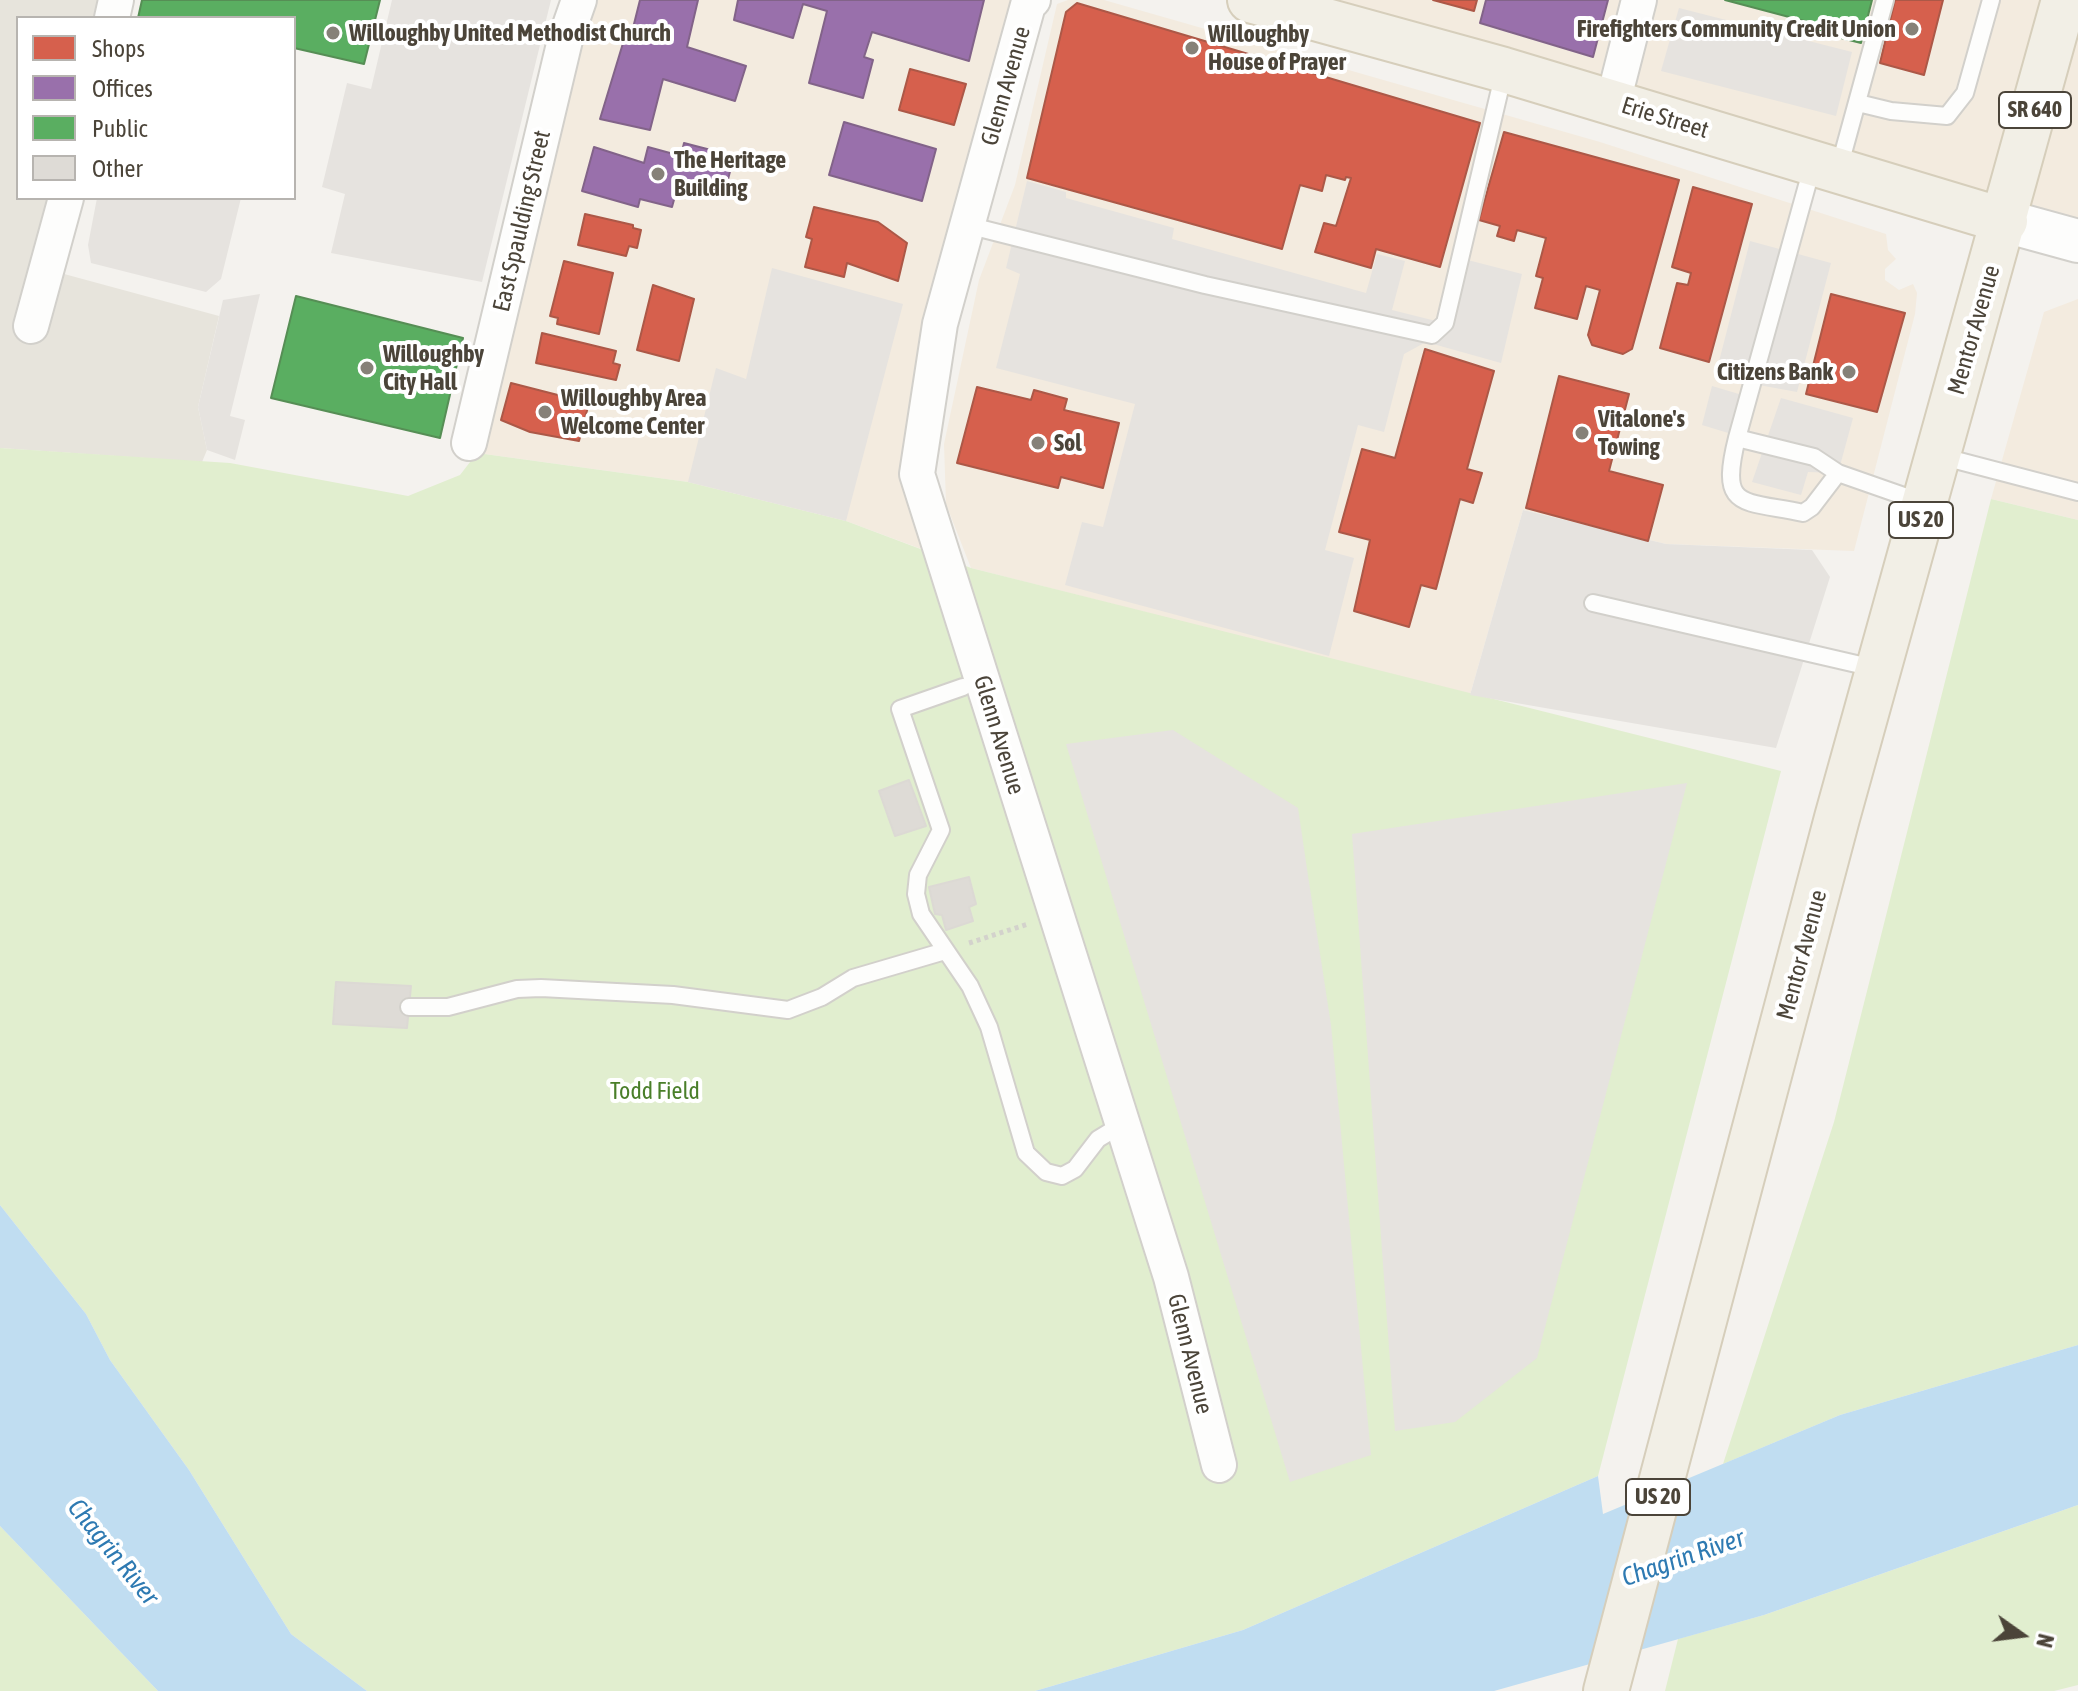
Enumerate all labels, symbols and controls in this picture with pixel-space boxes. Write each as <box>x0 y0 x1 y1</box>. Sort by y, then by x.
place label: Firefighters Community Credit Union <box>1577 15 1896 43</box>
legend <box>16 16 296 200</box>
place label: Willoughby United Methodist Church <box>349 19 671 47</box>
place label: Willoughby House of Prayer <box>1208 20 1346 76</box>
marker: Firefighters Community Credit Union <box>1903 20 1921 38</box>
street label: Glenn Avenue <box>975 23 1037 149</box>
marker: Willoughby United Methodist Church <box>324 24 342 42</box>
text: Shops <box>92 35 145 62</box>
marker: Willoughby House of Prayer <box>1183 39 1201 57</box>
text: Offices <box>92 75 153 102</box>
street label: Erie Street <box>1618 91 1712 145</box>
road number: SR 640 <box>1999 92 2071 128</box>
text: Public <box>92 115 148 142</box>
street label: East Spaulding Street <box>487 128 557 314</box>
place label: The Heritage Building <box>674 146 786 202</box>
text: Other <box>92 155 143 182</box>
marker: The Heritage Building <box>649 165 667 183</box>
street label: Mentor Avenue <box>1942 262 2006 398</box>
place label: Willoughby City Hall <box>383 340 484 396</box>
place label: Citizens Bank <box>1717 358 1833 386</box>
marker: Willoughby City Hall <box>358 359 376 377</box>
marker: Citizens Bank <box>1840 363 1858 381</box>
place label: Willoughby Area Welcome Center <box>561 384 706 440</box>
marker: Willoughby Area Welcome Center <box>536 403 554 421</box>
place label: Vitalone's Towing <box>1598 405 1685 461</box>
marker: Vitalone's Towing <box>1573 424 1591 442</box>
place label: Sol <box>1054 429 1082 457</box>
marker: Sol <box>1029 434 1047 452</box>
road number: US 20 <box>1889 502 1953 538</box>
street label: Glenn Avenue <box>967 672 1031 798</box>
street label: Mentor Avenue <box>1771 887 1833 1023</box>
park label: Todd Field <box>610 1077 700 1105</box>
street label: Glenn Avenue <box>1161 1291 1219 1417</box>
road number: US 20 <box>1626 1479 1690 1515</box>
water label: Chagrin River <box>61 1493 165 1611</box>
water label: Chagrin River <box>1618 1523 1748 1593</box>
north arrow <box>1982 1595 2062 1675</box>
text: N <box>2031 1631 2059 1650</box>

